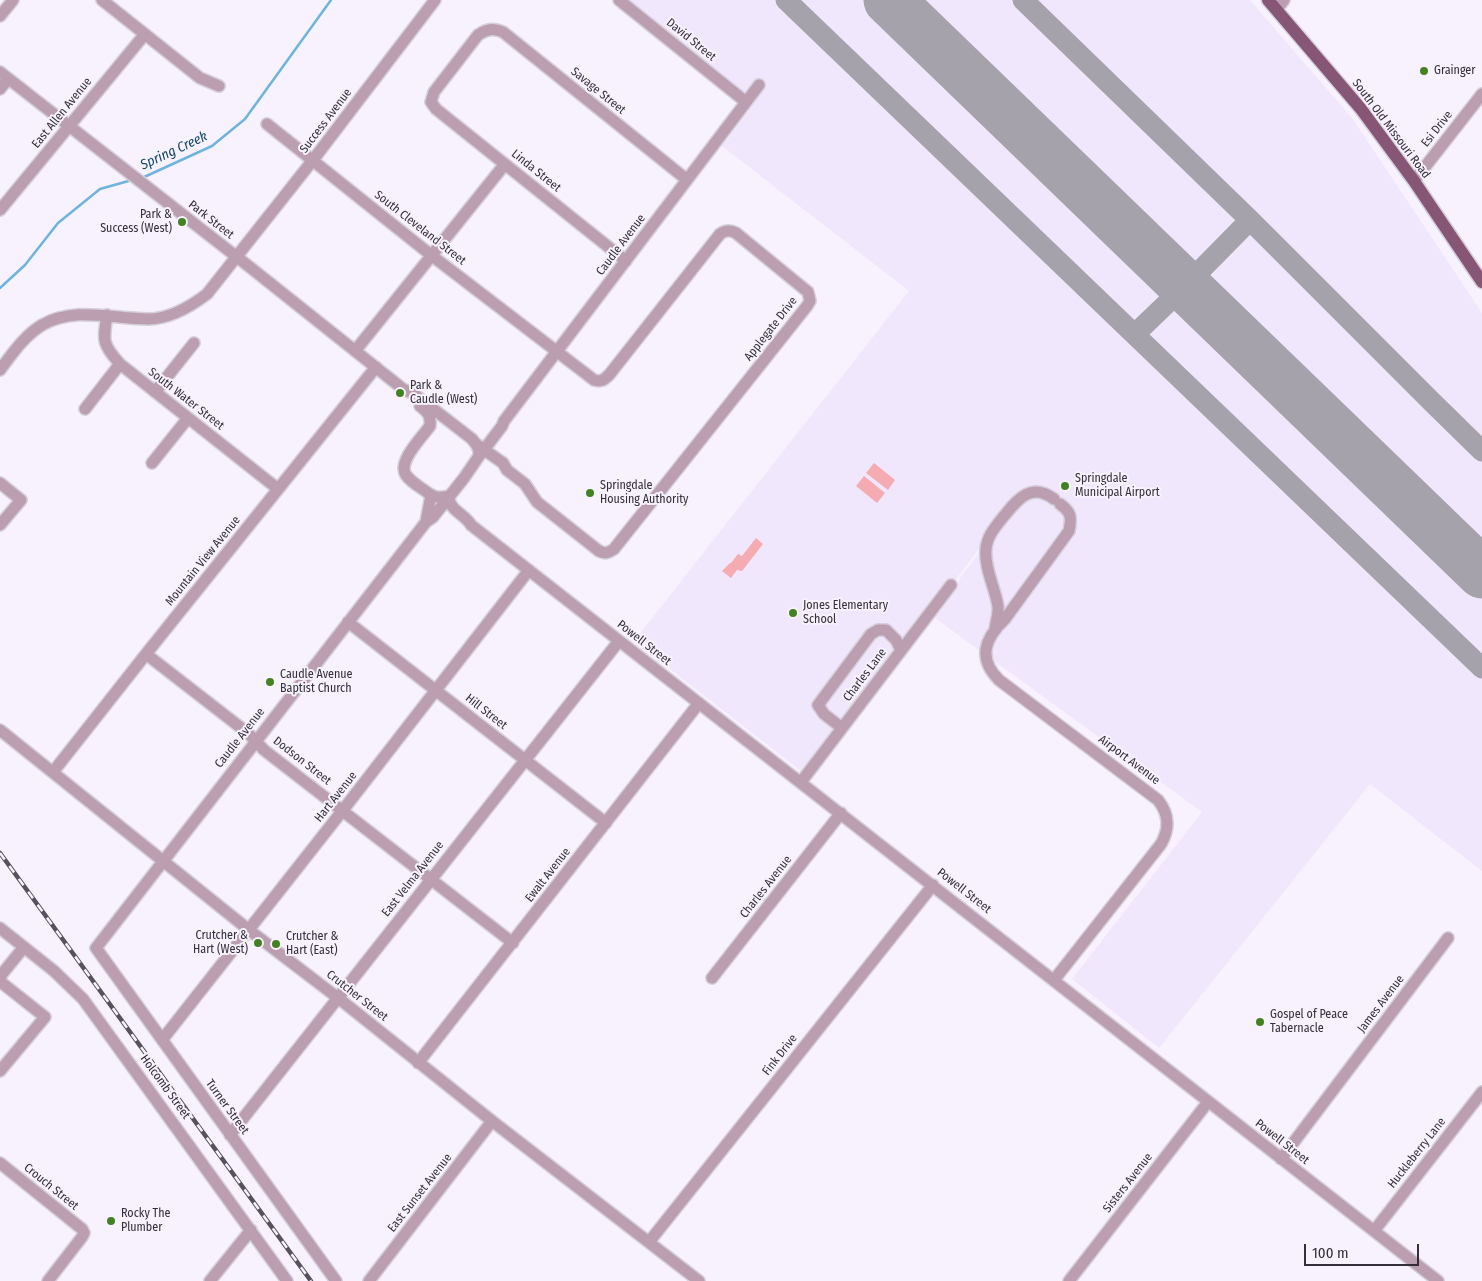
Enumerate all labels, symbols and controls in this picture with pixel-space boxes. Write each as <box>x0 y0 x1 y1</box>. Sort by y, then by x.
street label: David Street <box>663 16 719 64</box>
place label: Grainger <box>1434 64 1475 78</box>
street label: Savage Street <box>568 65 628 117</box>
marker: Grainger <box>1418 65 1430 77</box>
street label: East Allen Avenue <box>29 75 95 151</box>
street label: South Old Missouri Road <box>1349 76 1433 182</box>
street label: Success Avenue <box>297 86 355 156</box>
street label: Esi Drive <box>1418 108 1456 150</box>
water label: Spring Creek <box>138 128 210 174</box>
street label: Linda Street <box>508 147 564 195</box>
street label: South Cleveland Street <box>371 188 469 268</box>
street label: Park Street <box>185 198 237 242</box>
place label: Park & Success (West) <box>100 208 172 236</box>
street label: Caudle Avenue <box>593 212 649 278</box>
marker: Park & Success (West) <box>176 216 188 228</box>
street label: Applegate Drive <box>742 294 800 364</box>
street label: South Water Street <box>145 365 227 433</box>
place label: Park & Caudle (West) <box>410 379 477 407</box>
marker: Park & Caudle (West) <box>394 387 406 399</box>
place label: Springdale Municipal Airport <box>1075 472 1160 500</box>
place label: Springdale Housing Authority <box>600 479 688 507</box>
marker: Springdale Municipal Airport <box>1059 480 1071 492</box>
marker: Springdale Housing Authority <box>584 487 596 499</box>
street label: Mountain View Avenue <box>162 513 244 609</box>
place label: Jones Elementary School <box>803 599 888 627</box>
marker: Jones Elementary School <box>787 607 799 619</box>
street label: Powell Street <box>614 617 674 669</box>
street label: Charles Lane <box>840 646 890 704</box>
place label: Caudle Avenue Baptist Church <box>280 668 352 696</box>
marker: Caudle Avenue Baptist Church <box>264 676 276 688</box>
street label: Hill Street <box>462 691 510 733</box>
street label: Caudle Avenue <box>212 705 268 771</box>
street label: Airport Avenue <box>1095 732 1163 788</box>
street label: Dodson Street <box>270 734 334 788</box>
street label: Hart Avenue <box>312 769 360 825</box>
street label: East Velma Avenue <box>379 838 447 920</box>
street label: Ewalt Avenue <box>522 845 574 905</box>
street label: Charles Avenue <box>737 853 795 921</box>
street label: Powell Street <box>934 865 994 917</box>
place label: Crutcher & Hart (West) <box>193 929 248 957</box>
place label: Crutcher & Hart (East) <box>286 930 338 958</box>
marker: Crutcher & Hart (West) <box>252 937 264 949</box>
marker: Crutcher & Hart (East) <box>270 938 282 950</box>
street label: Crutcher Street <box>323 968 391 1024</box>
street label: James Avenue <box>1355 972 1407 1036</box>
place label: Gospel of Peace Tabernacle <box>1270 1008 1348 1036</box>
marker: Gospel of Peace Tabernacle <box>1254 1016 1266 1028</box>
street label: Fink Drive <box>760 1032 800 1078</box>
street label: Holcomb Street <box>137 1052 193 1122</box>
street label: Turner Street <box>202 1077 252 1137</box>
street label: Huckleberry Lane <box>1385 1115 1449 1191</box>
street label: Powell Street <box>1252 1116 1312 1168</box>
street label: Sisters Avenue <box>1100 1150 1156 1216</box>
street label: East Sunset Avenue <box>385 1151 455 1235</box>
street label: Crouch Street <box>21 1161 81 1213</box>
place label: Rocky The Plumber <box>121 1207 170 1235</box>
marker: Rocky The Plumber <box>105 1215 117 1227</box>
scale bar <box>1307 1234 1422 1266</box>
text: 100 m <box>1312 1244 1349 1262</box>

